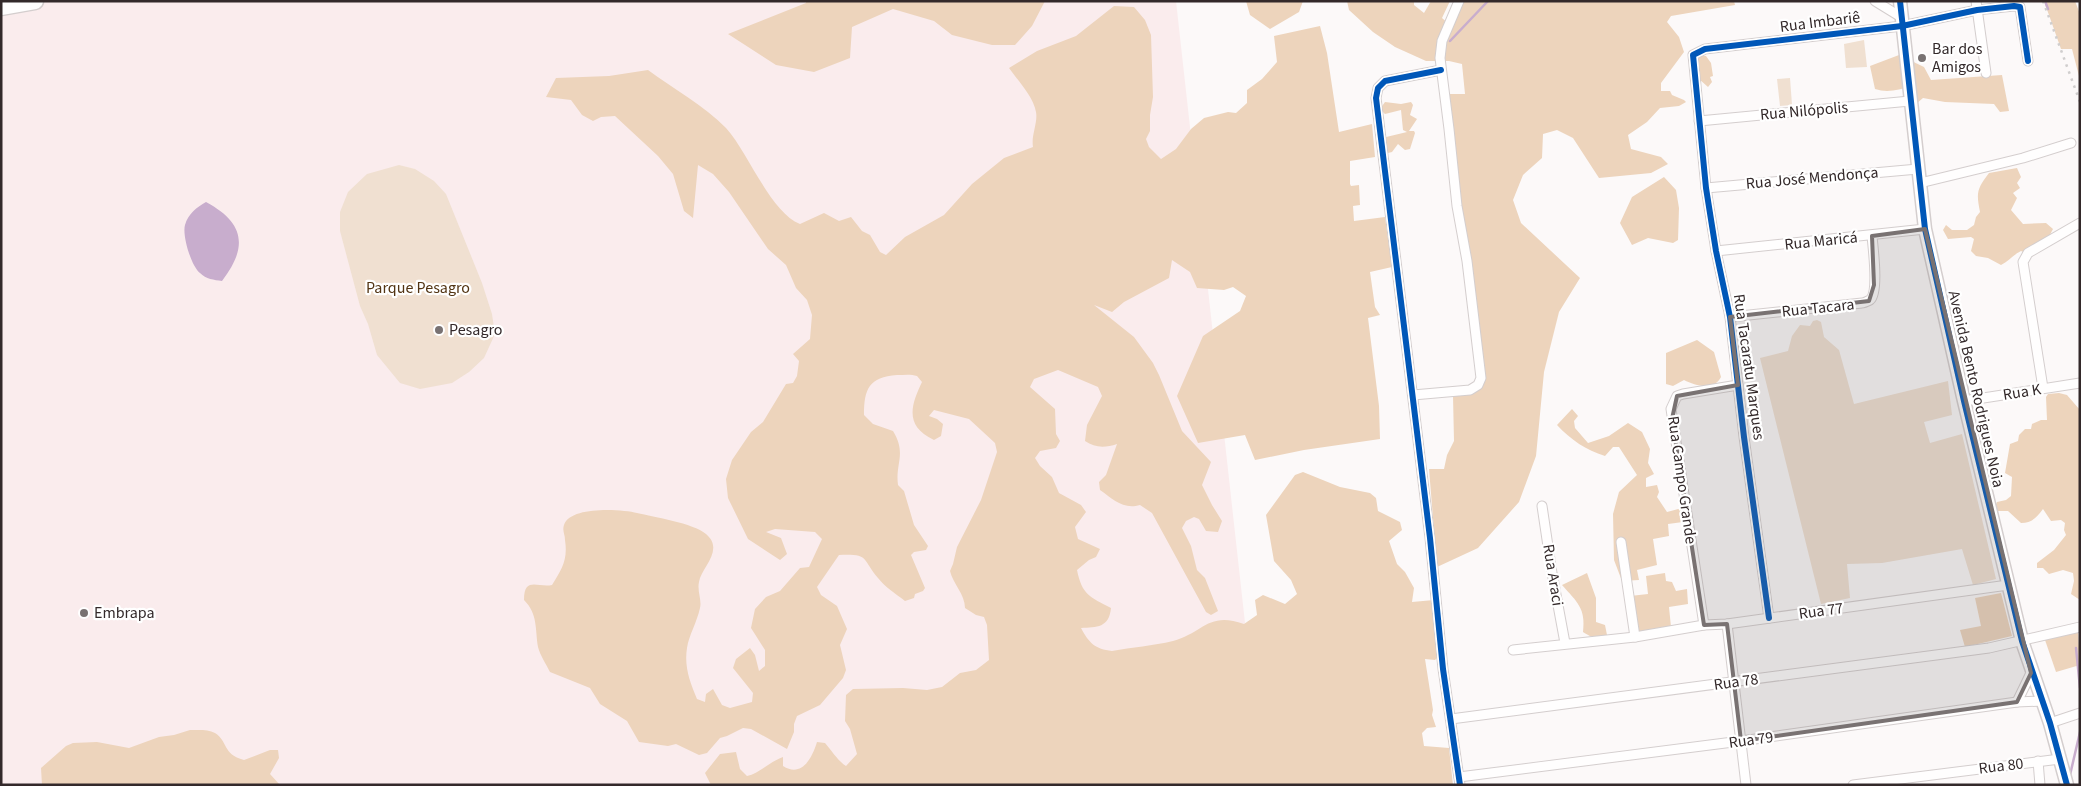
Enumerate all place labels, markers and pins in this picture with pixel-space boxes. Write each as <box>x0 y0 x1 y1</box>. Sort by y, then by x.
place label: Bar dos Amigos <box>1932 38 1983 78</box>
marker: Bar dos Amigos <box>1916 52 1928 64</box>
place label: Pesagro <box>449 319 503 341</box>
marker: Pesagro <box>433 324 445 336</box>
place label: Embrapa <box>94 602 155 624</box>
marker: Embrapa <box>78 607 90 619</box>

